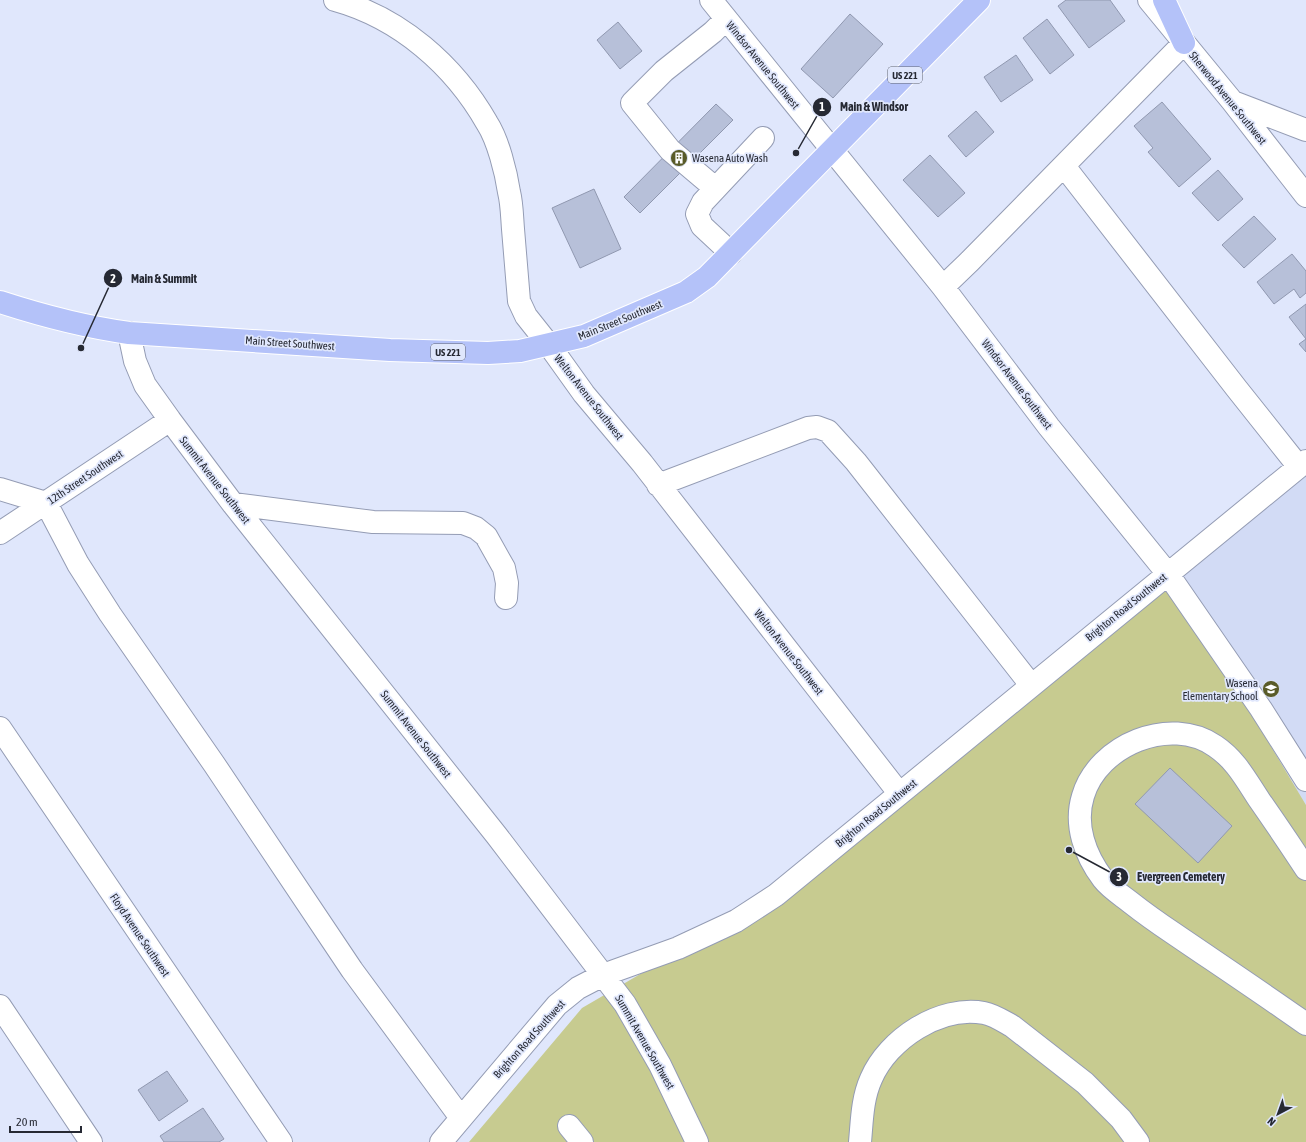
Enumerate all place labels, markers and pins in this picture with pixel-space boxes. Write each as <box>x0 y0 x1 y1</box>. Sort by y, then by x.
callout: Main & Windsor <box>812 95 916 119</box>
building icon: Wasena Auto Wash <box>669 148 689 168</box>
place label: Wasena Auto Wash <box>692 152 768 164</box>
callout: Main & Summit <box>103 266 205 290</box>
place label: Wasena Elementary School <box>1182 677 1258 702</box>
school or university icon: Wasena Elementary School <box>1261 679 1281 699</box>
callout: Evergreen Cemetery <box>1109 865 1233 889</box>

